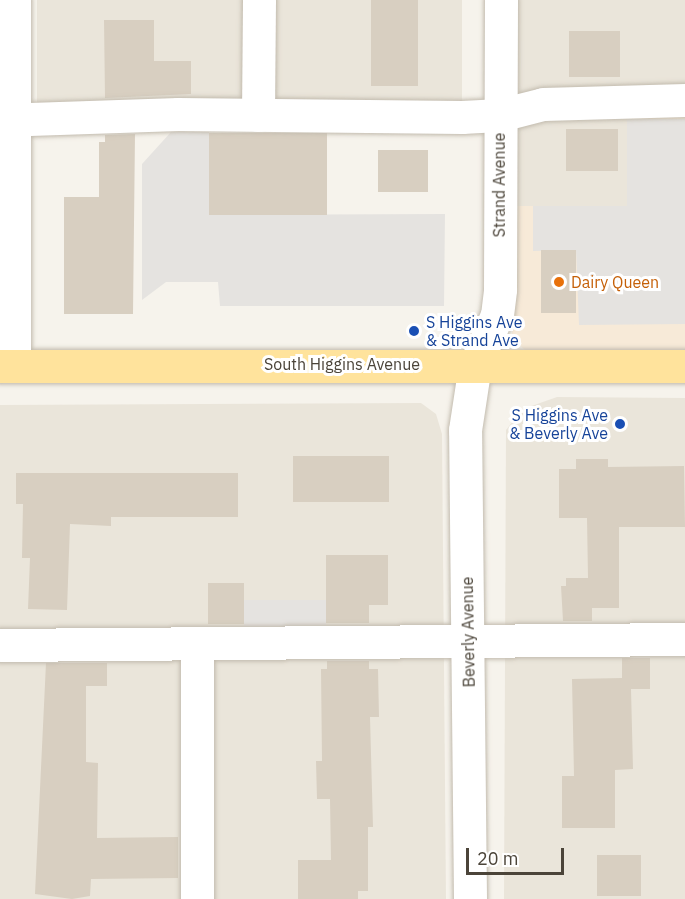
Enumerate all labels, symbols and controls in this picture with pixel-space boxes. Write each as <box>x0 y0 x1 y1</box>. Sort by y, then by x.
street label: Strand Avenue <box>489 133 509 237</box>
place label: Dairy Queen <box>571 272 659 292</box>
marker: Dairy Queen <box>552 275 566 289</box>
place label: S Higgins Ave & Strand Ave <box>426 312 522 350</box>
marker: S Higgins Ave & Strand Ave <box>407 324 421 338</box>
street label: South Higgins Avenue <box>264 354 420 374</box>
place label: S Higgins Ave & Beverly Ave <box>509 405 608 443</box>
marker: S Higgins Ave & Beverly Ave <box>613 417 627 431</box>
street label: Beverly Avenue <box>457 576 479 688</box>
scale bar <box>469 836 566 874</box>
text: 20 m <box>477 847 519 870</box>

